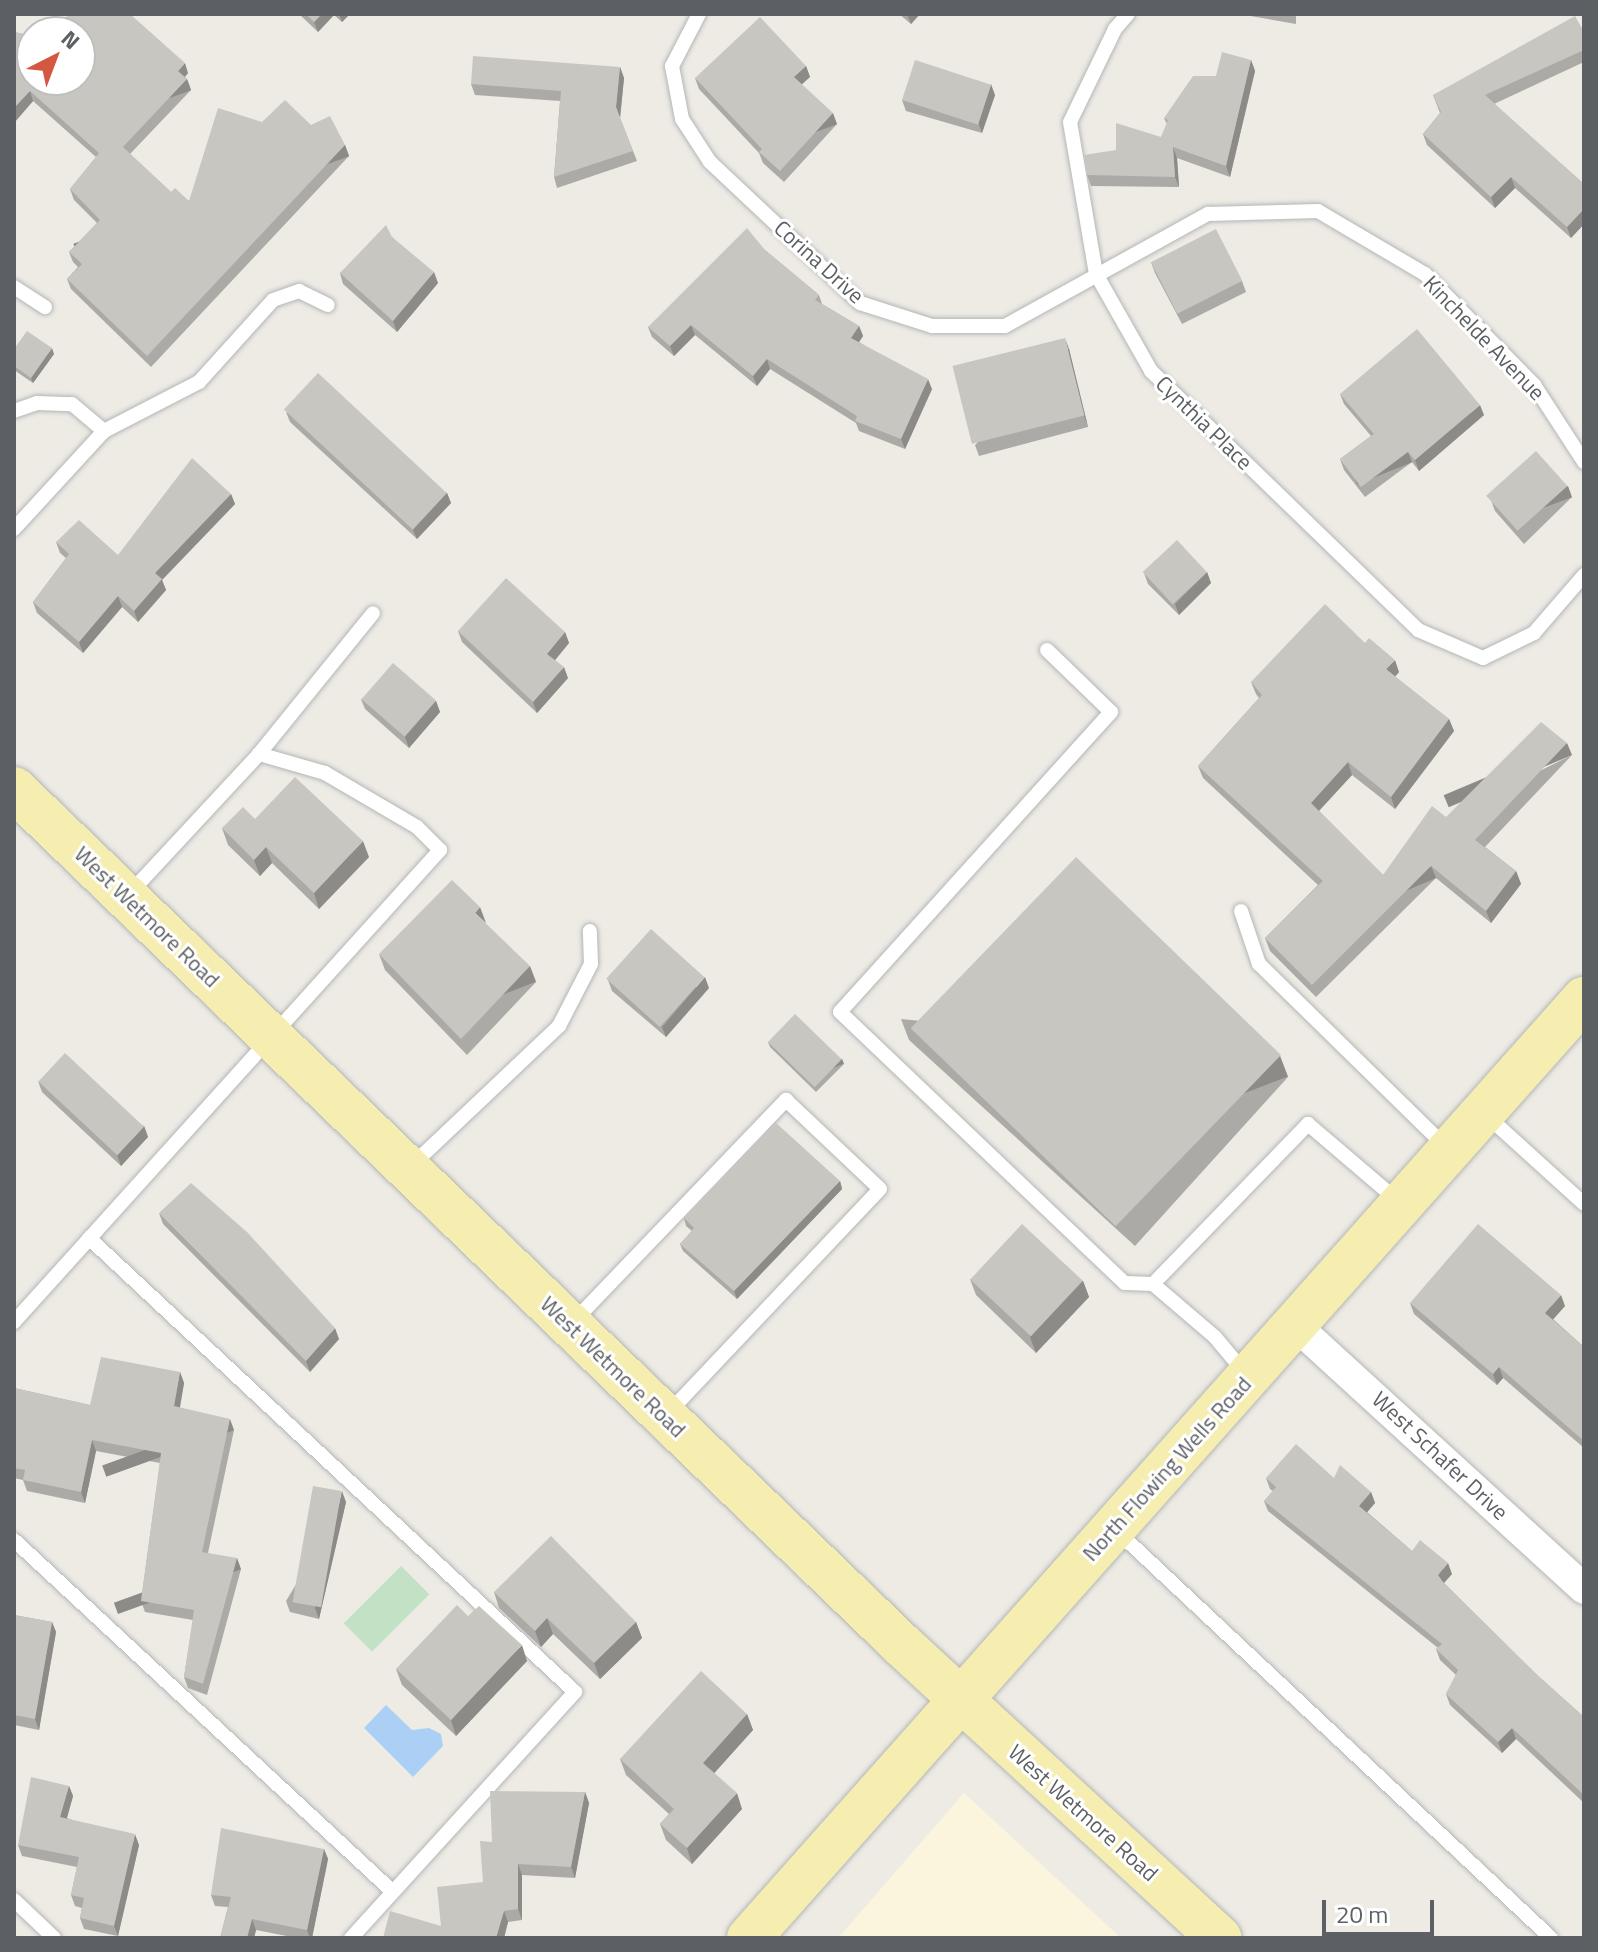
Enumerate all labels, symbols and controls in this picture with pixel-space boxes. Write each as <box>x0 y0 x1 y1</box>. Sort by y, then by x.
north arrow <box>16 16 96 96</box>
text: N <box>54 22 88 57</box>
street label: Corina Drive <box>769 215 869 309</box>
street label: Kinchelde Avenue <box>1418 270 1550 406</box>
street label: Cynthia Place <box>1150 370 1258 476</box>
street label: West Wetmore Road <box>69 841 225 993</box>
street label: West Wetmore Road <box>535 1291 691 1443</box>
street label: North Flowing Wells Road <box>1077 1371 1257 1567</box>
street label: West Schafer Drive <box>1367 1386 1513 1526</box>
street label: West Wetmore Road <box>1003 1739 1163 1887</box>
scale bar <box>1326 1884 1438 1934</box>
text: 20 m <box>1336 1896 1388 1932</box>

